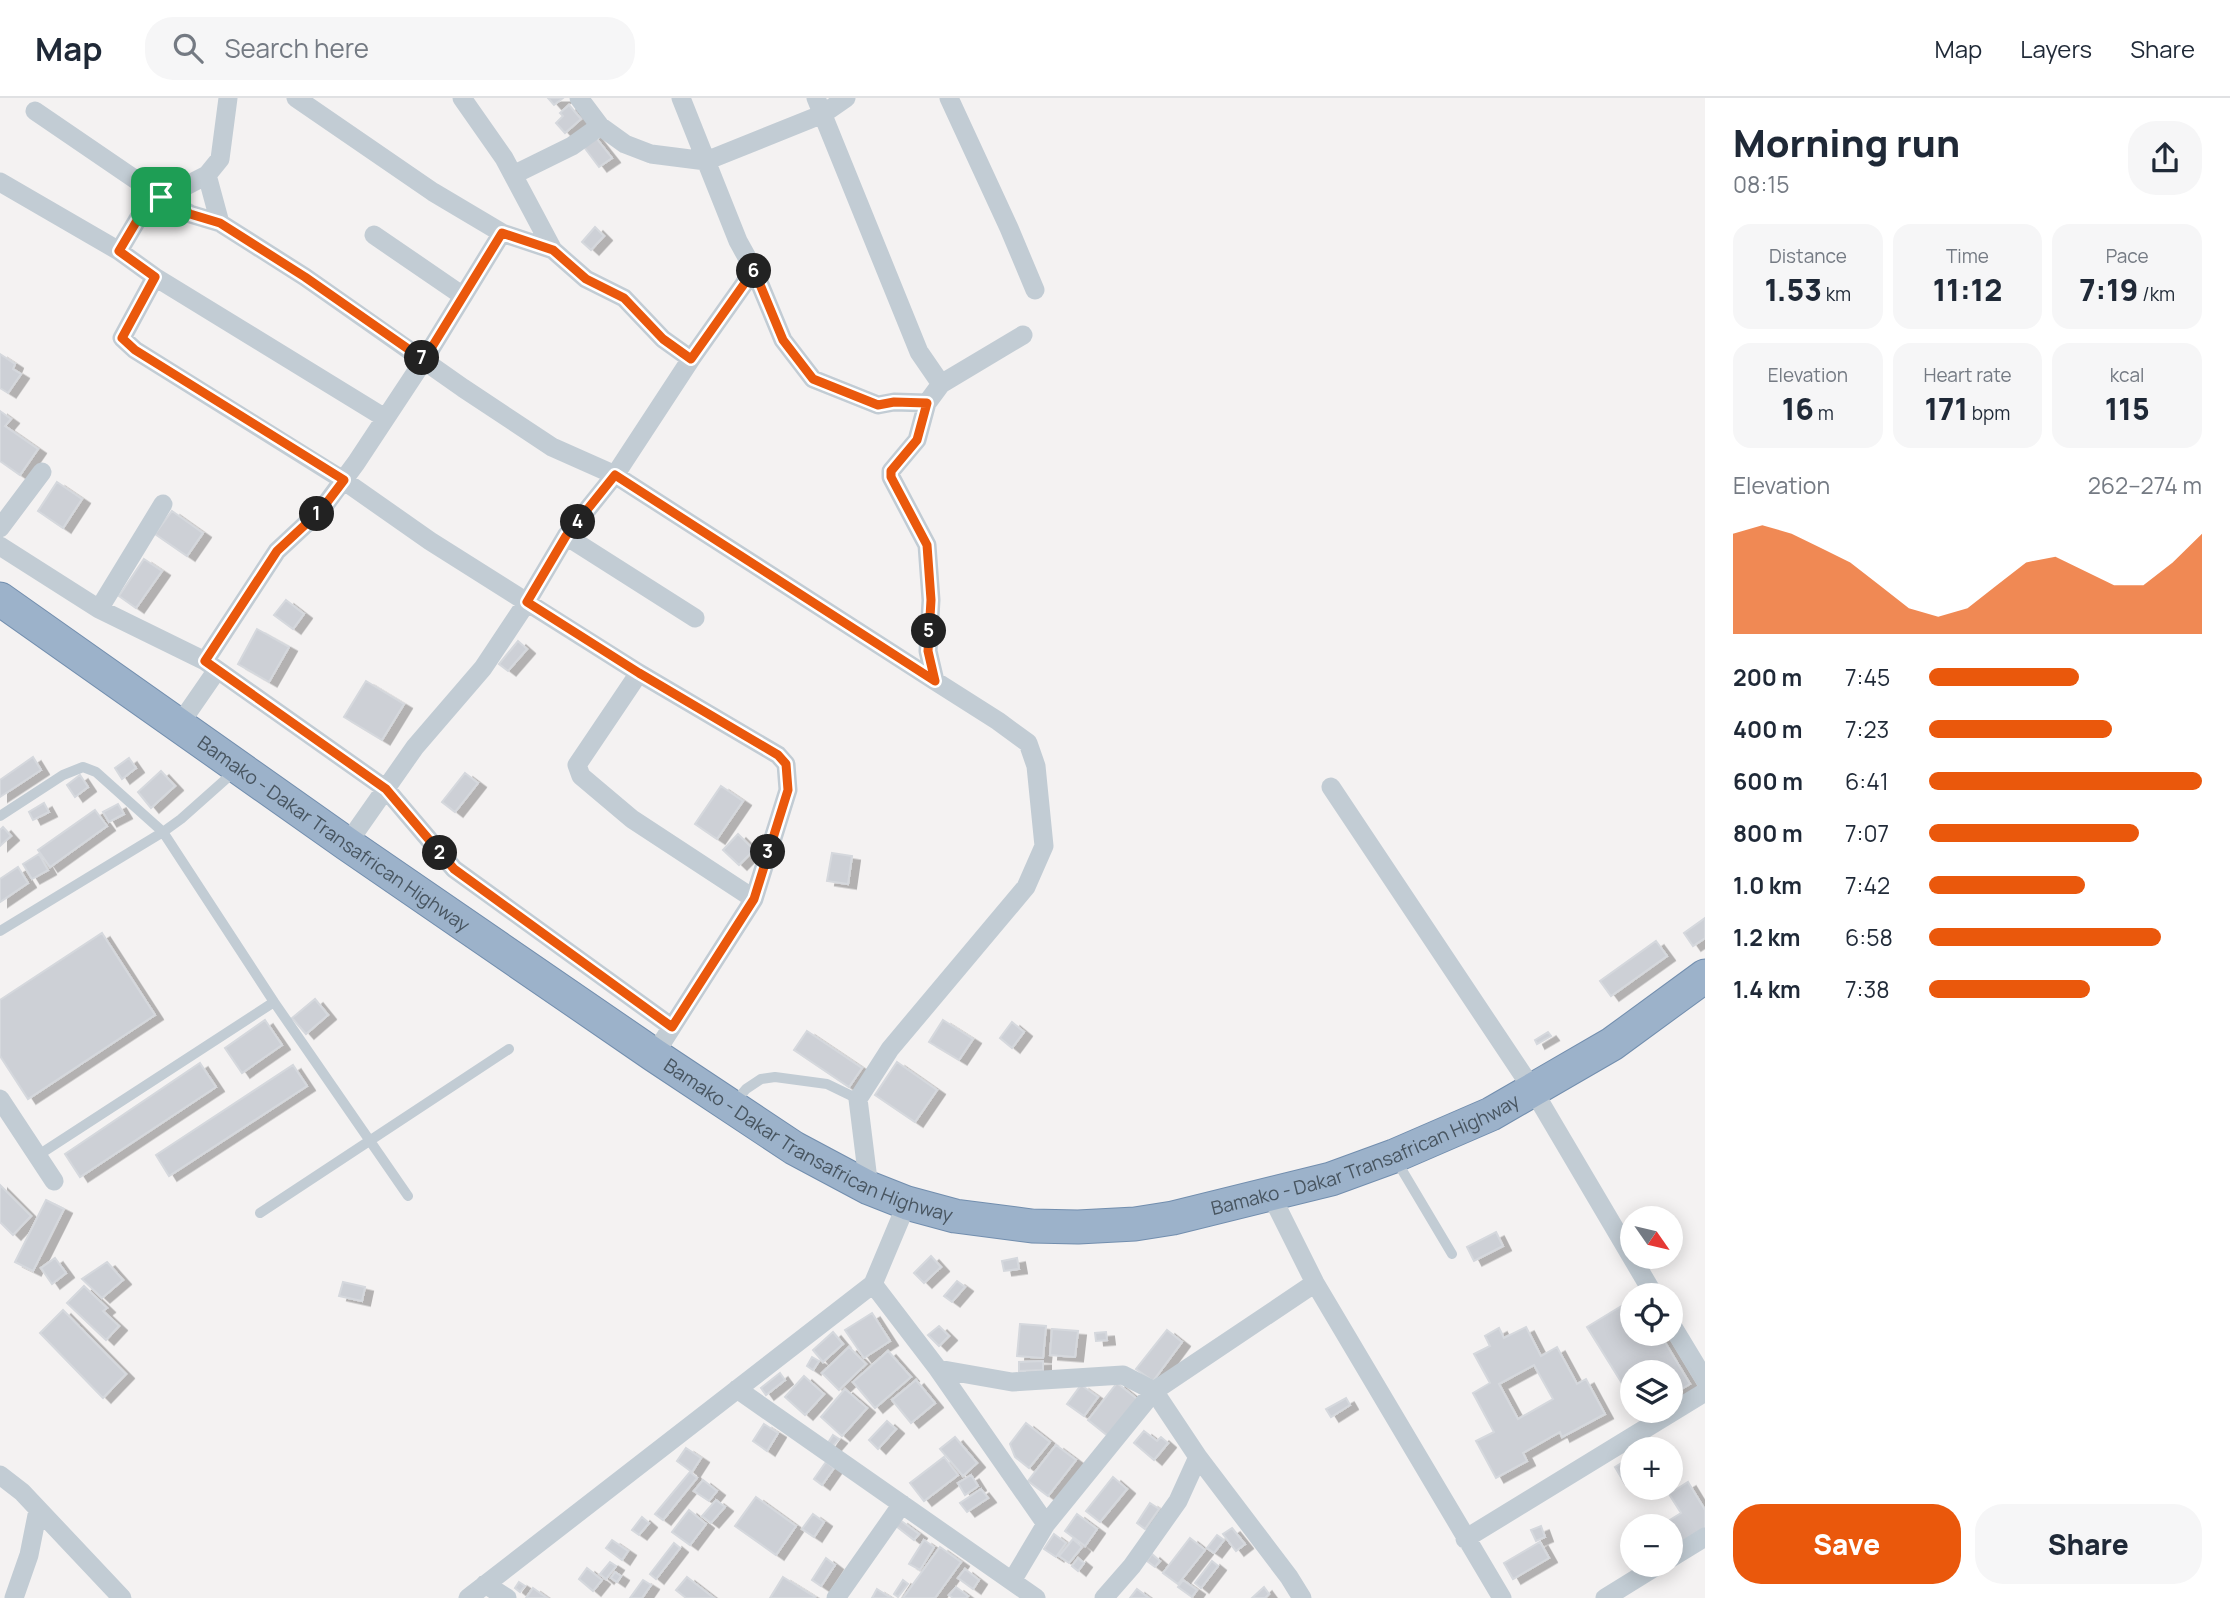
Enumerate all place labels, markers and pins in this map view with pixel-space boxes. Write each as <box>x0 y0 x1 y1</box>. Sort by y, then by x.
pin <box>131 167 191 227</box>
pin: 6 <box>736 254 772 288</box>
pin: 7 <box>404 341 440 376</box>
pin: 1 <box>300 496 334 532</box>
pin: 4 <box>560 504 596 540</box>
pin: 5 <box>912 614 946 648</box>
pin: 3 <box>750 834 786 870</box>
pin: 2 <box>422 836 458 870</box>

